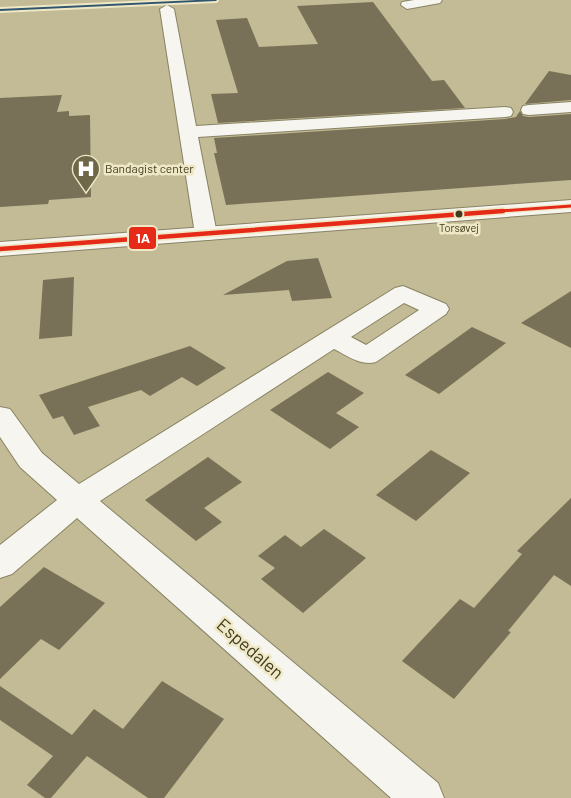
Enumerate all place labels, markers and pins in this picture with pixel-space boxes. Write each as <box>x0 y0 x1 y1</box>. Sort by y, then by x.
hospital icon: Bandagist center <box>71 154 101 193</box>
place label: Bandagist center <box>105 161 194 175</box>
marker: Torsøvej <box>454 209 464 219</box>
place label: Torsøvej <box>439 221 479 234</box>

